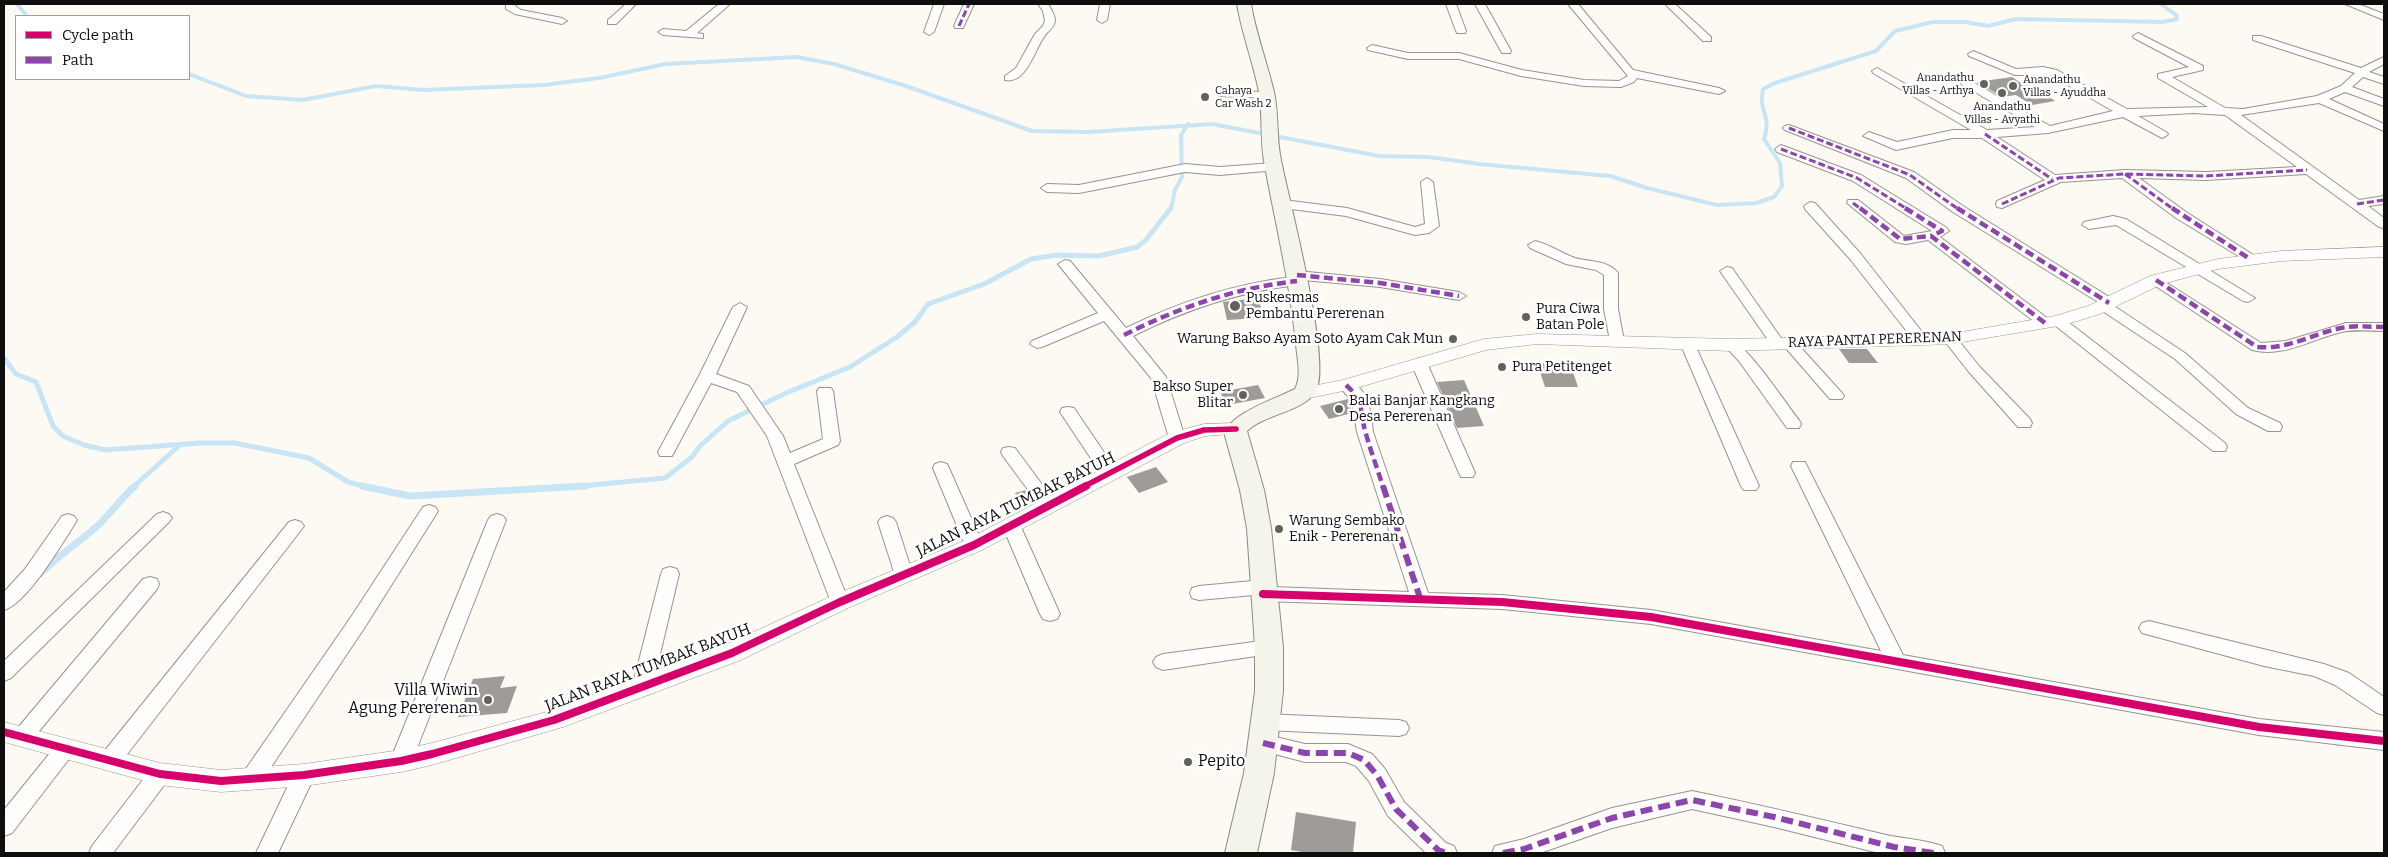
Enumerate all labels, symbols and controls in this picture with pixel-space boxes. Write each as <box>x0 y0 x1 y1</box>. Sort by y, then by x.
legend <box>15 15 190 80</box>
text: Cycle path <box>62 26 134 44</box>
text: Path <box>62 51 93 69</box>
place label: Anandathu Villas - Arthya <box>1902 71 1974 97</box>
place label: Anandathu Villas - Ayuddha <box>2023 73 2106 99</box>
marker: Anandathu Villas - Arthya <box>1978 78 1990 90</box>
marker: Anandathu Villas - Ayuddha <box>2007 80 2019 92</box>
place label: Cahaya Car Wash 2 <box>1215 84 1272 110</box>
marker: Anandathu Villas - Avyathi <box>1996 87 2008 99</box>
marker: Cahaya Car Wash 2 <box>1199 91 1211 103</box>
place label: Anandathu Villas - Avyathi <box>1964 100 2040 126</box>
place label: Puskesmas Pembantu Pererenan <box>1246 290 1384 322</box>
marker: Puskesmas Pembantu Pererenan <box>1228 299 1242 313</box>
place label: Pura Ciwa Batan Pole <box>1536 301 1604 334</box>
marker: Pura Ciwa Batan Pole <box>1520 311 1532 323</box>
street label: RAYA PANTAI PERERENAN <box>1788 329 1962 351</box>
place label: Warung Bakso Ayam Soto Ayam Cak Mun <box>1177 331 1443 347</box>
marker: Warung Bakso Ayam Soto Ayam Cak Mun <box>1447 333 1459 345</box>
place label: Pura Petitenget <box>1512 359 1612 375</box>
marker: Pura Petitenget <box>1496 361 1508 373</box>
place label: Bakso Super Blitar <box>1153 379 1233 412</box>
marker: Bakso Super Blitar <box>1237 389 1249 401</box>
place label: Balai Banjar Kangkang Desa Pererenan <box>1349 393 1495 426</box>
marker: Balai Banjar Kangkang Desa Pererenan <box>1333 403 1345 415</box>
street label: JALAN RAYA TUMBAK BAYUH <box>913 448 1119 562</box>
place label: Warung Sembako Enik - Pererenan <box>1289 513 1405 546</box>
marker: Warung Sembako Enik - Pererenan <box>1273 523 1285 535</box>
street label: JALAN RAYA TUMBAK BAYUH <box>542 620 754 716</box>
place label: Villa Wiwin Agung Pererenan <box>348 681 478 719</box>
marker: Villa Wiwin Agung Pererenan <box>482 694 494 706</box>
place label: Pepito <box>1198 752 1245 772</box>
marker: Pepito <box>1182 756 1194 768</box>

